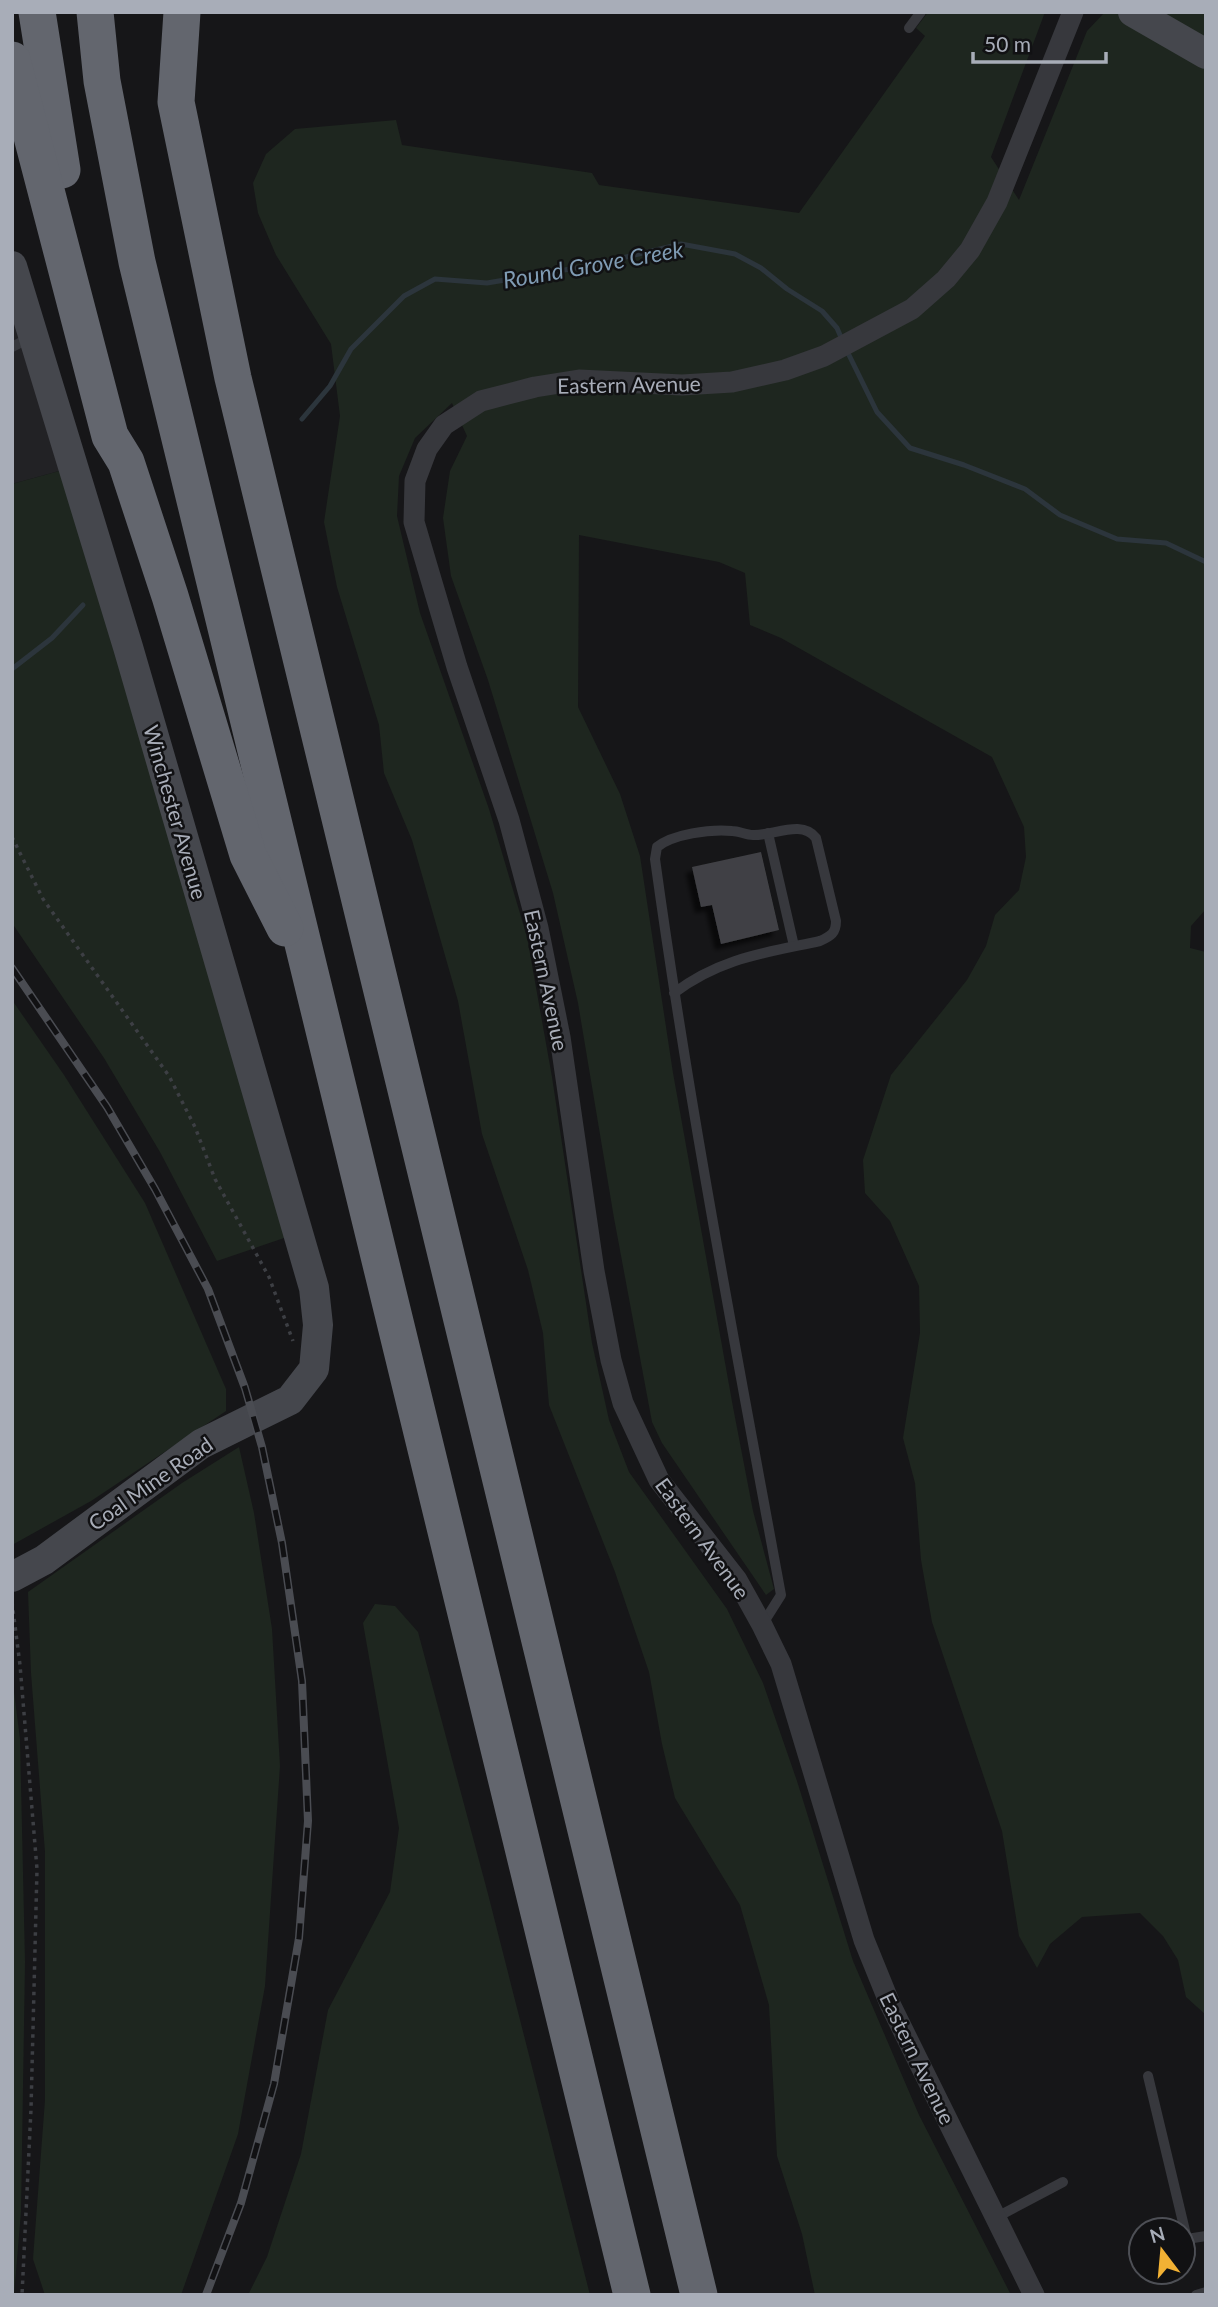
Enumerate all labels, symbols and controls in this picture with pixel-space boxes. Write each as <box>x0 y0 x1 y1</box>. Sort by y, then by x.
scale bar <box>973 21 1106 65</box>
text: 50 m <box>984 31 1031 56</box>
water label: Round Grove Creek <box>501 234 686 294</box>
street label: Eastern Avenue <box>557 370 701 398</box>
street label: Winchester Avenue <box>139 722 213 902</box>
street label: Eastern Avenue <box>520 907 574 1053</box>
street label: Coal Mine Road <box>83 1431 217 1535</box>
street label: Eastern Avenue <box>651 1473 755 1603</box>
street label: Eastern Avenue <box>875 1988 961 2128</box>
north arrow <box>1127 2216 1197 2286</box>
text: N <box>1147 2221 1167 2247</box>

